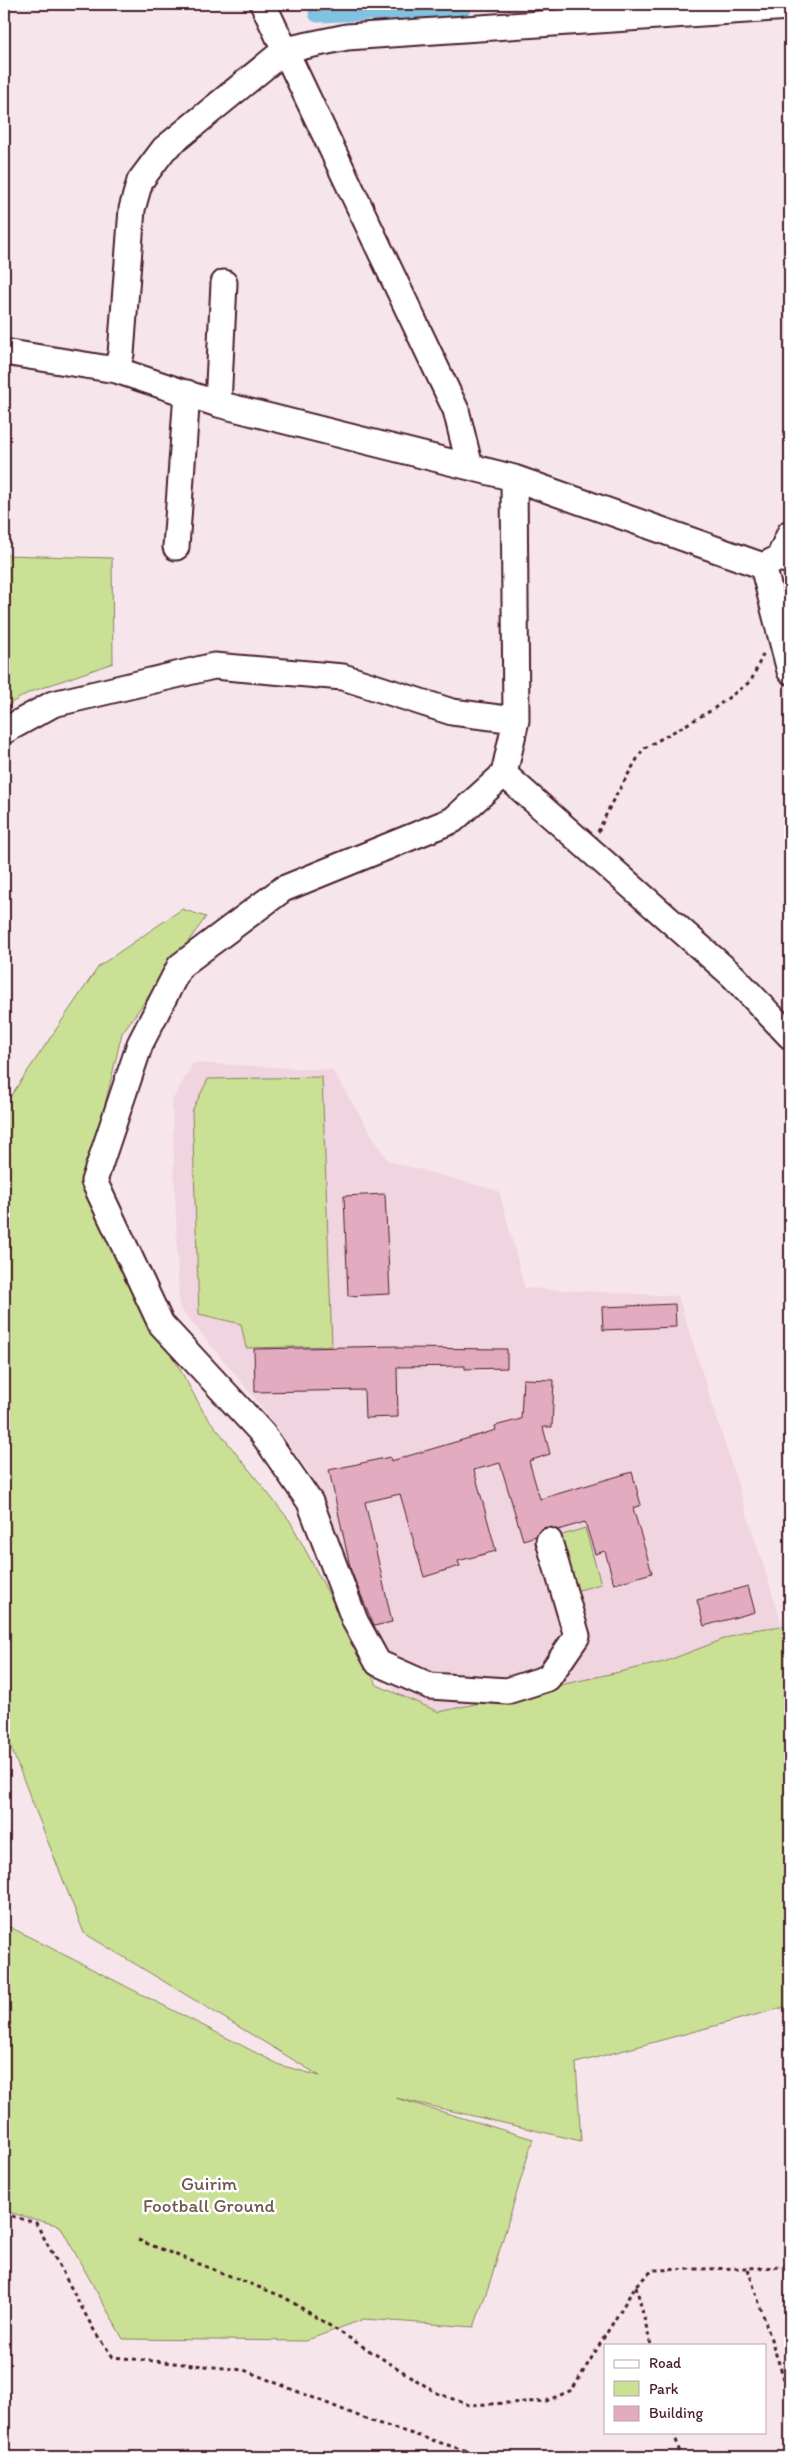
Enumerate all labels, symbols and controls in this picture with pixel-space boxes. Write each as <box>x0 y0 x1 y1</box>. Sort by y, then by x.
park label: Guirim Football Ground <box>143 2172 276 2217</box>
legend <box>604 2344 766 2434</box>
text: Road <box>649 2354 682 2372</box>
text: Park <box>649 2380 679 2398</box>
text: Building <box>649 2404 703 2422</box>

